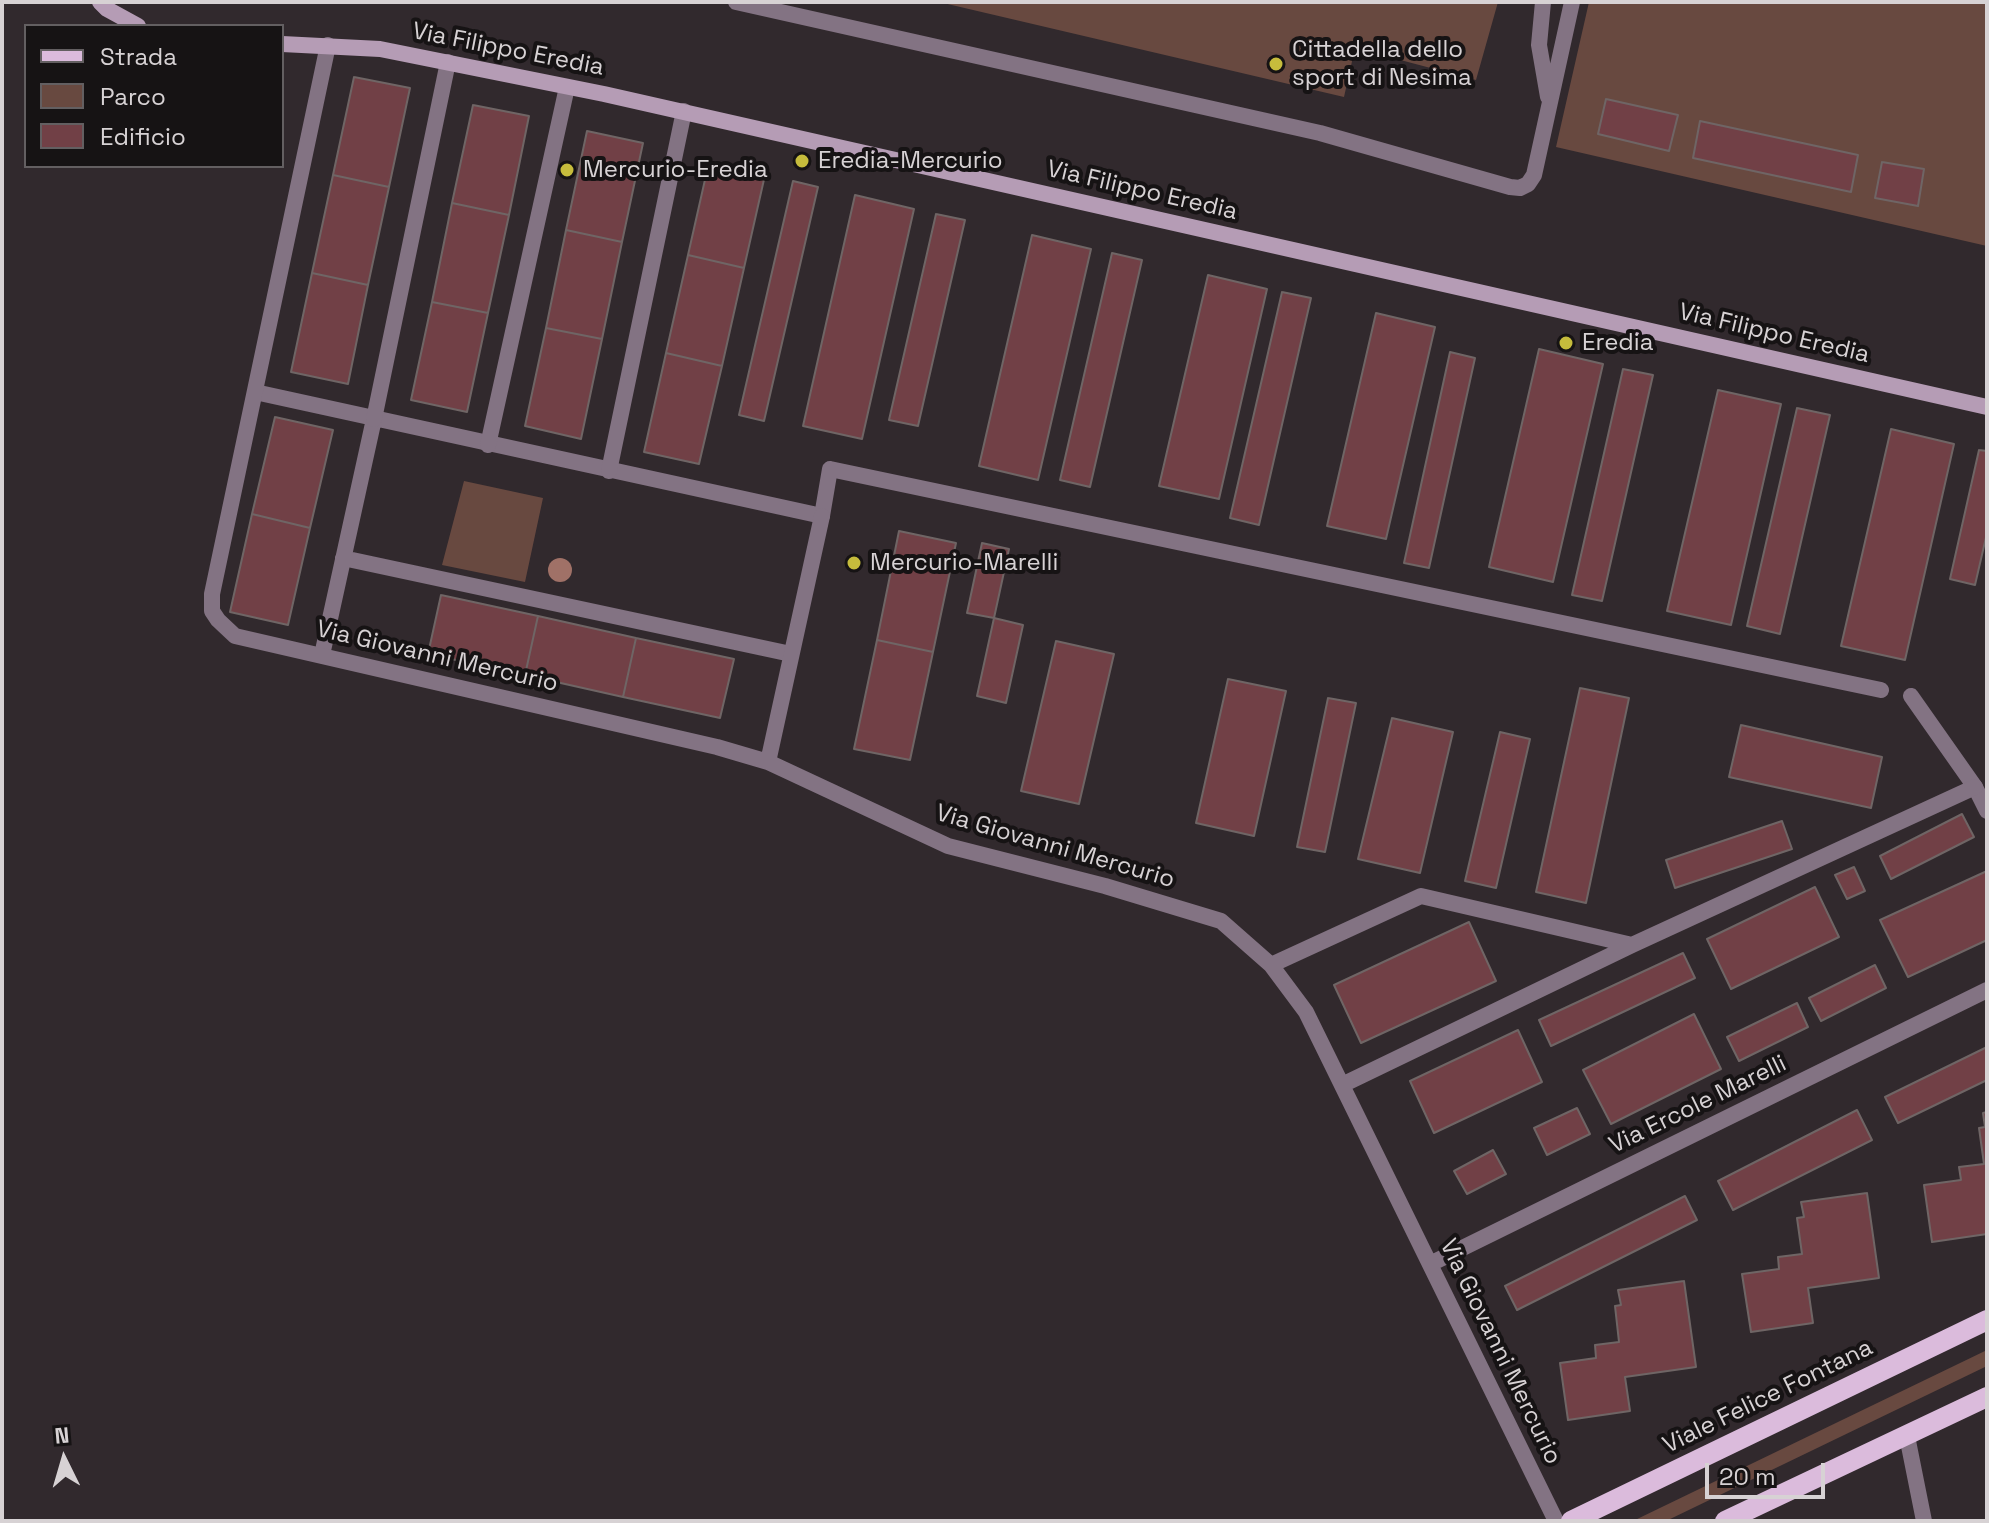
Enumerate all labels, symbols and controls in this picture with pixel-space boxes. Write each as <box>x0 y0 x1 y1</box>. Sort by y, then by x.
street label: Via Filippo Eredia <box>410 17 606 83</box>
legend <box>24 24 284 168</box>
place label: Cittadella dello sport di Nesima <box>1292 36 1472 92</box>
text: Strada <box>100 41 177 72</box>
marker: Cittadella dello sport di Nesima <box>1267 55 1285 73</box>
text: Parco <box>100 81 166 112</box>
text: Edificio <box>100 121 186 152</box>
place label: Eredia-Mercurio <box>818 147 1003 175</box>
marker: Eredia-Mercurio <box>793 152 811 170</box>
street label: Via Filippo Eredia <box>1044 155 1240 227</box>
place label: Mercurio-Eredia <box>583 156 768 184</box>
marker: Mercurio-Eredia <box>558 161 576 179</box>
street label: Via Filippo Eredia <box>1676 298 1872 370</box>
place label: Eredia <box>1582 329 1653 357</box>
marker: Eredia <box>1557 334 1575 352</box>
place label: Mercurio-Marelli <box>870 549 1058 577</box>
marker: Mercurio-Marelli <box>845 554 863 572</box>
street label: Via Giovanni Mercurio <box>313 615 561 699</box>
street label: Via Giovanni Mercurio <box>932 799 1178 895</box>
street label: Via Ercole Marelli <box>1605 1050 1791 1160</box>
street label: Via Giovanni Mercurio <box>1433 1235 1567 1469</box>
street label: Viale Felice Fontana <box>1659 1334 1877 1460</box>
north arrow <box>24 1419 104 1499</box>
text: N <box>53 1421 70 1450</box>
scale bar <box>1709 1447 1829 1497</box>
text: 20 m <box>1719 1461 1776 1492</box>

